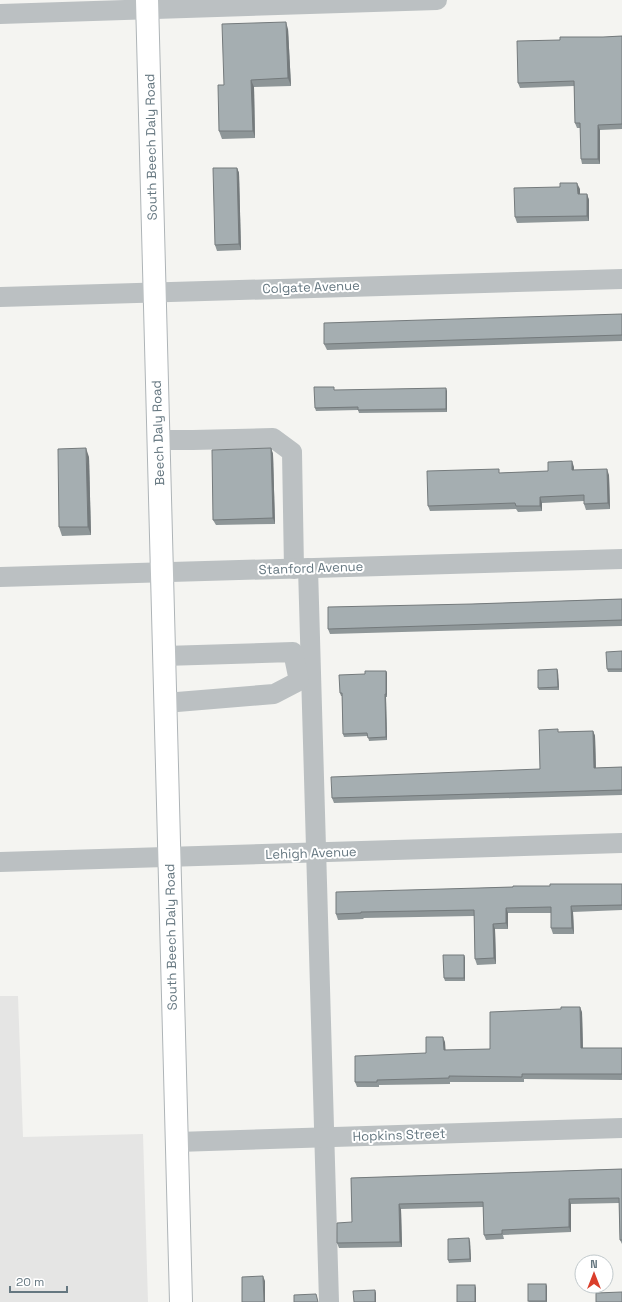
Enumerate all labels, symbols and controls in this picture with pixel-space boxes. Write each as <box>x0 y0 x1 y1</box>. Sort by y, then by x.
street label: South Beech Daly Road <box>141 73 161 221</box>
street label: Colgate Avenue <box>262 277 360 297</box>
street label: Beech Daly Road <box>148 380 168 486</box>
street label: Stanford Avenue <box>258 558 364 578</box>
street label: Lehigh Avenue <box>265 843 357 863</box>
street label: South Beech Daly Road <box>161 863 181 1011</box>
street label: Hopkins Street <box>352 1125 446 1145</box>
north arrow <box>574 1254 614 1294</box>
text: N <box>590 1257 598 1271</box>
scale bar <box>10 1268 67 1294</box>
text: 20 m <box>16 1274 44 1290</box>

